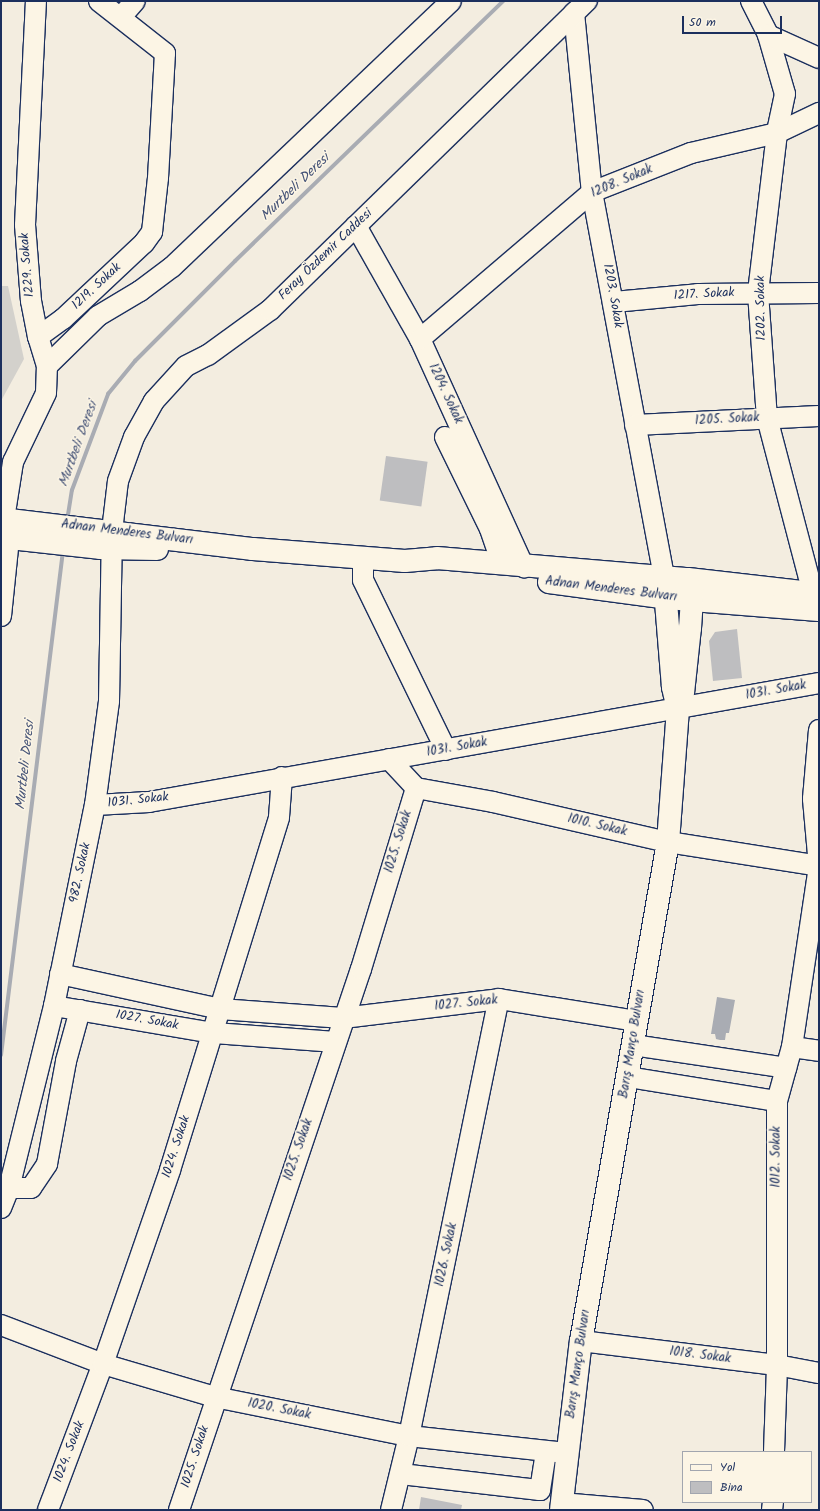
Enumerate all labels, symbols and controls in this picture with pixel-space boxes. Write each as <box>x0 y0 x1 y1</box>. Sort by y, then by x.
scale bar <box>684 8 784 34</box>
text: 50 m <box>689 13 716 32</box>
water label: Murtbeli Deresi <box>257 150 333 224</box>
street label: 1208. Sokak <box>589 162 655 202</box>
street label: Feray Özdemir Caddesi <box>276 206 376 304</box>
street label: 1229. Sokak <box>17 232 39 298</box>
street label: 1219. Sokak <box>69 260 125 314</box>
street label: 1203. Sokak <box>599 263 625 329</box>
street label: 1202. Sokak <box>754 275 770 341</box>
street label: 1217. Sokak <box>673 286 735 304</box>
street label: 1204. Sokak <box>424 361 466 427</box>
water label: Murtbeli Deresi <box>55 399 101 489</box>
street label: 1205. Sokak <box>694 411 760 429</box>
street label: Adnan Menderes Bulvarı <box>60 517 194 549</box>
street label: Adnan Menderes Bulvarı <box>544 574 678 606</box>
street label: 1031. Sokak <box>744 678 808 704</box>
water label: Murtbeli Deresi <box>12 720 38 810</box>
street label: 1031. Sokak <box>425 735 489 761</box>
street label: 1031. Sokak <box>107 790 169 812</box>
street label: 1025. Sokak <box>382 809 416 875</box>
street label: 1010. Sokak <box>566 812 628 840</box>
street label: 982. Sokak <box>67 841 95 905</box>
street label: Barış Manço Bulvarı <box>617 988 649 1100</box>
street label: 1027. Sokak <box>434 993 498 1015</box>
street label: 1027. Sokak <box>114 1008 180 1034</box>
street label: 1024. Sokak <box>160 1114 194 1180</box>
street label: 1025. Sokak <box>281 1117 317 1183</box>
street label: 1012. Sokak <box>769 1126 785 1188</box>
street label: 1026. Sokak <box>433 1222 461 1288</box>
street label: Barış Manço Bulvarı <box>564 1308 594 1420</box>
street label: 1018. Sokak <box>668 1344 732 1368</box>
street label: 1020. Sokak <box>246 1396 312 1424</box>
street label: 1024. Sokak <box>51 1419 89 1485</box>
street label: 1025. Sokak <box>179 1424 213 1490</box>
legend <box>682 1451 812 1503</box>
text: Yol <box>720 1458 735 1477</box>
text: Bina <box>720 1478 743 1497</box>

